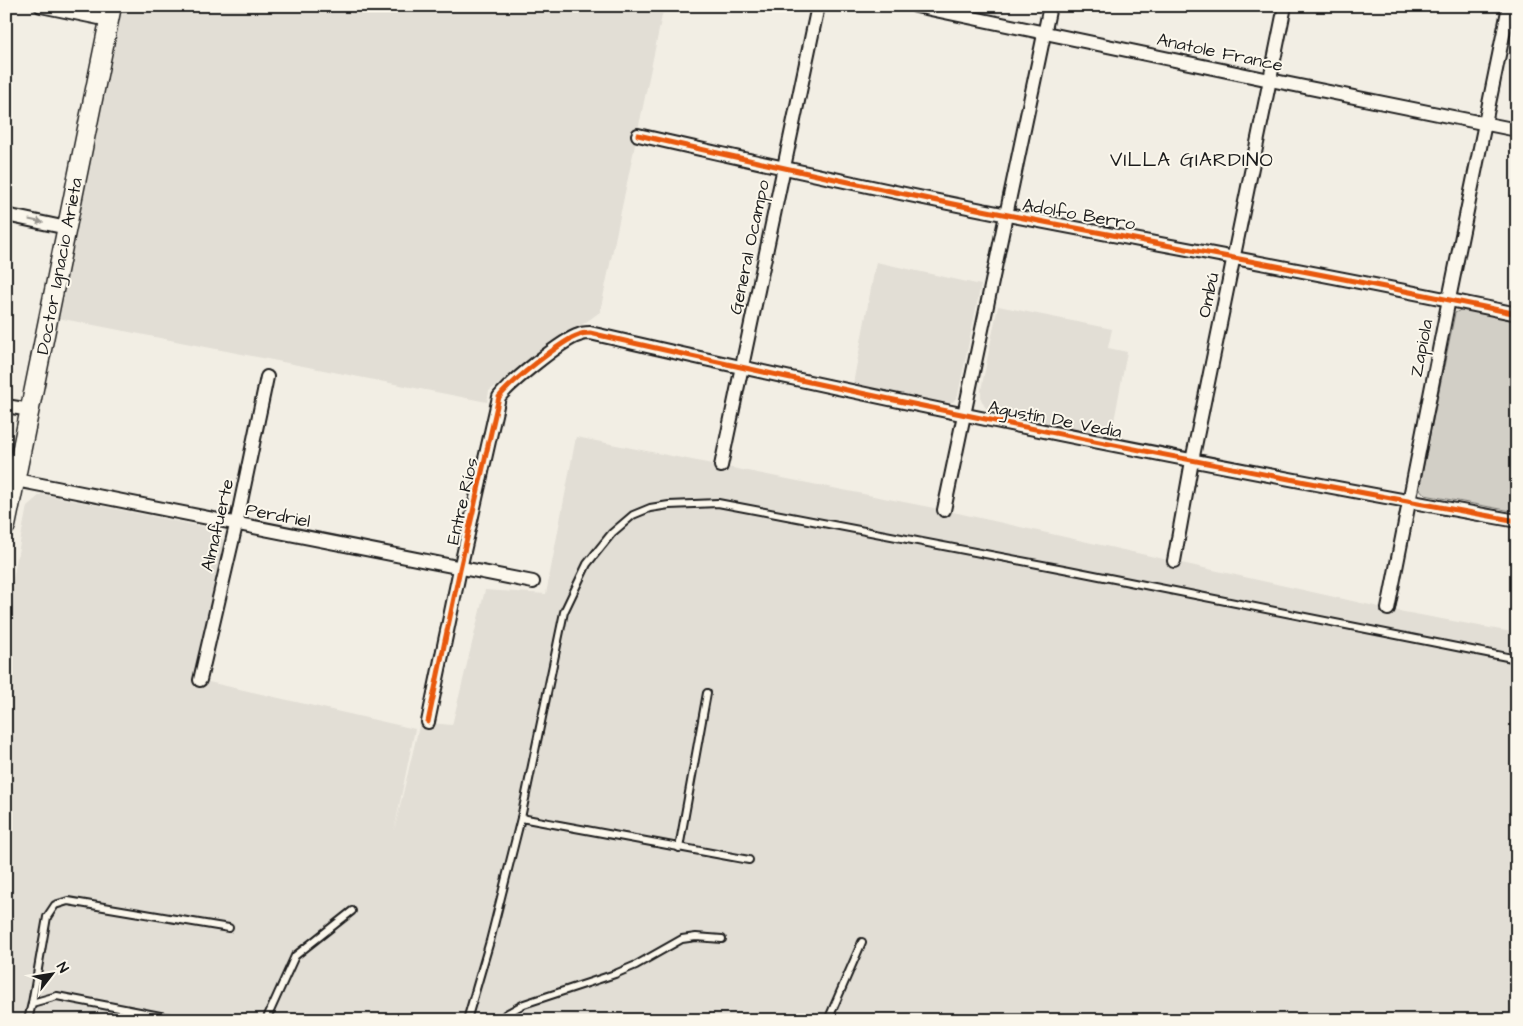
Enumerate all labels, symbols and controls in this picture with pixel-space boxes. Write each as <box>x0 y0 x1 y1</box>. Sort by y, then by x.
street label: Anatole France <box>1154 27 1286 78</box>
district label: VILLA GIARDINO <box>1110 146 1274 174</box>
street label: Doctor Ignacio Arieta <box>30 176 90 357</box>
street label: General Ocampo <box>723 178 776 317</box>
street label: Adolfo Berro <box>1020 192 1137 237</box>
one-way arrow <box>29 218 45 226</box>
street label: Ombú <box>1192 270 1225 320</box>
street label: Zapiola <box>1404 317 1439 379</box>
street label: Agustín De Vedia <box>986 394 1124 446</box>
street label: Entre Ríos <box>440 455 485 547</box>
street label: Almafuerte <box>195 476 240 574</box>
street label: Perdriel <box>243 497 313 534</box>
north arrow <box>28 948 78 998</box>
text: N <box>51 959 73 977</box>

